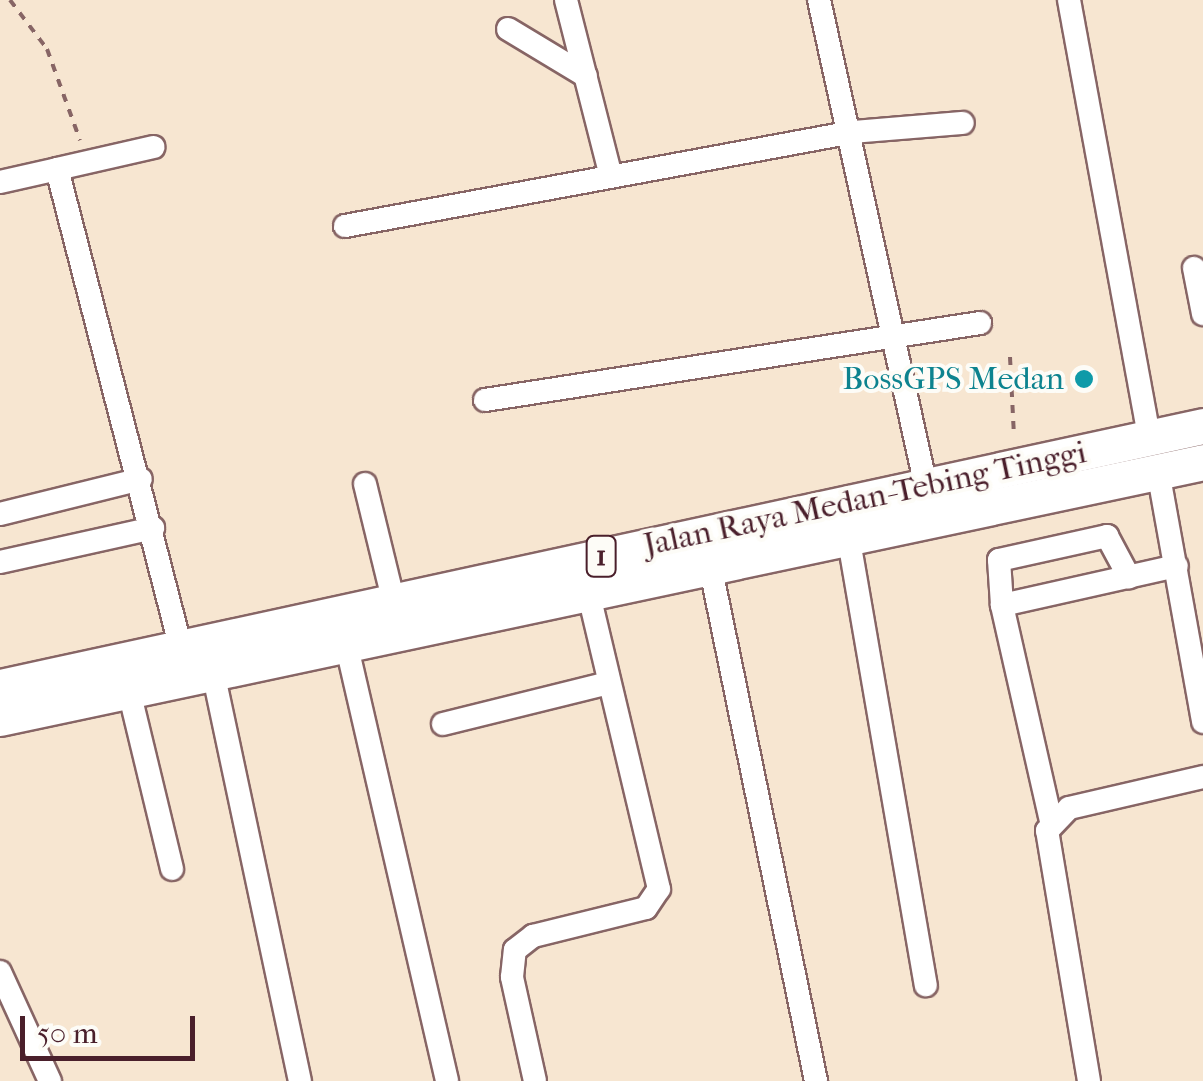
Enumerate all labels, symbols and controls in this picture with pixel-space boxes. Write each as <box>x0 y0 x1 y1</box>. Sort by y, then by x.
place label: BossGPS Medan <box>842 360 1064 398</box>
marker: BossGPS Medan <box>1073 368 1095 390</box>
street label: Jalan Raya Medan-Tebing Tinggi <box>640 433 1090 565</box>
road number: 1 <box>584 531 618 581</box>
scale bar <box>25 996 200 1058</box>
text: 50 m <box>37 1016 98 1051</box>

